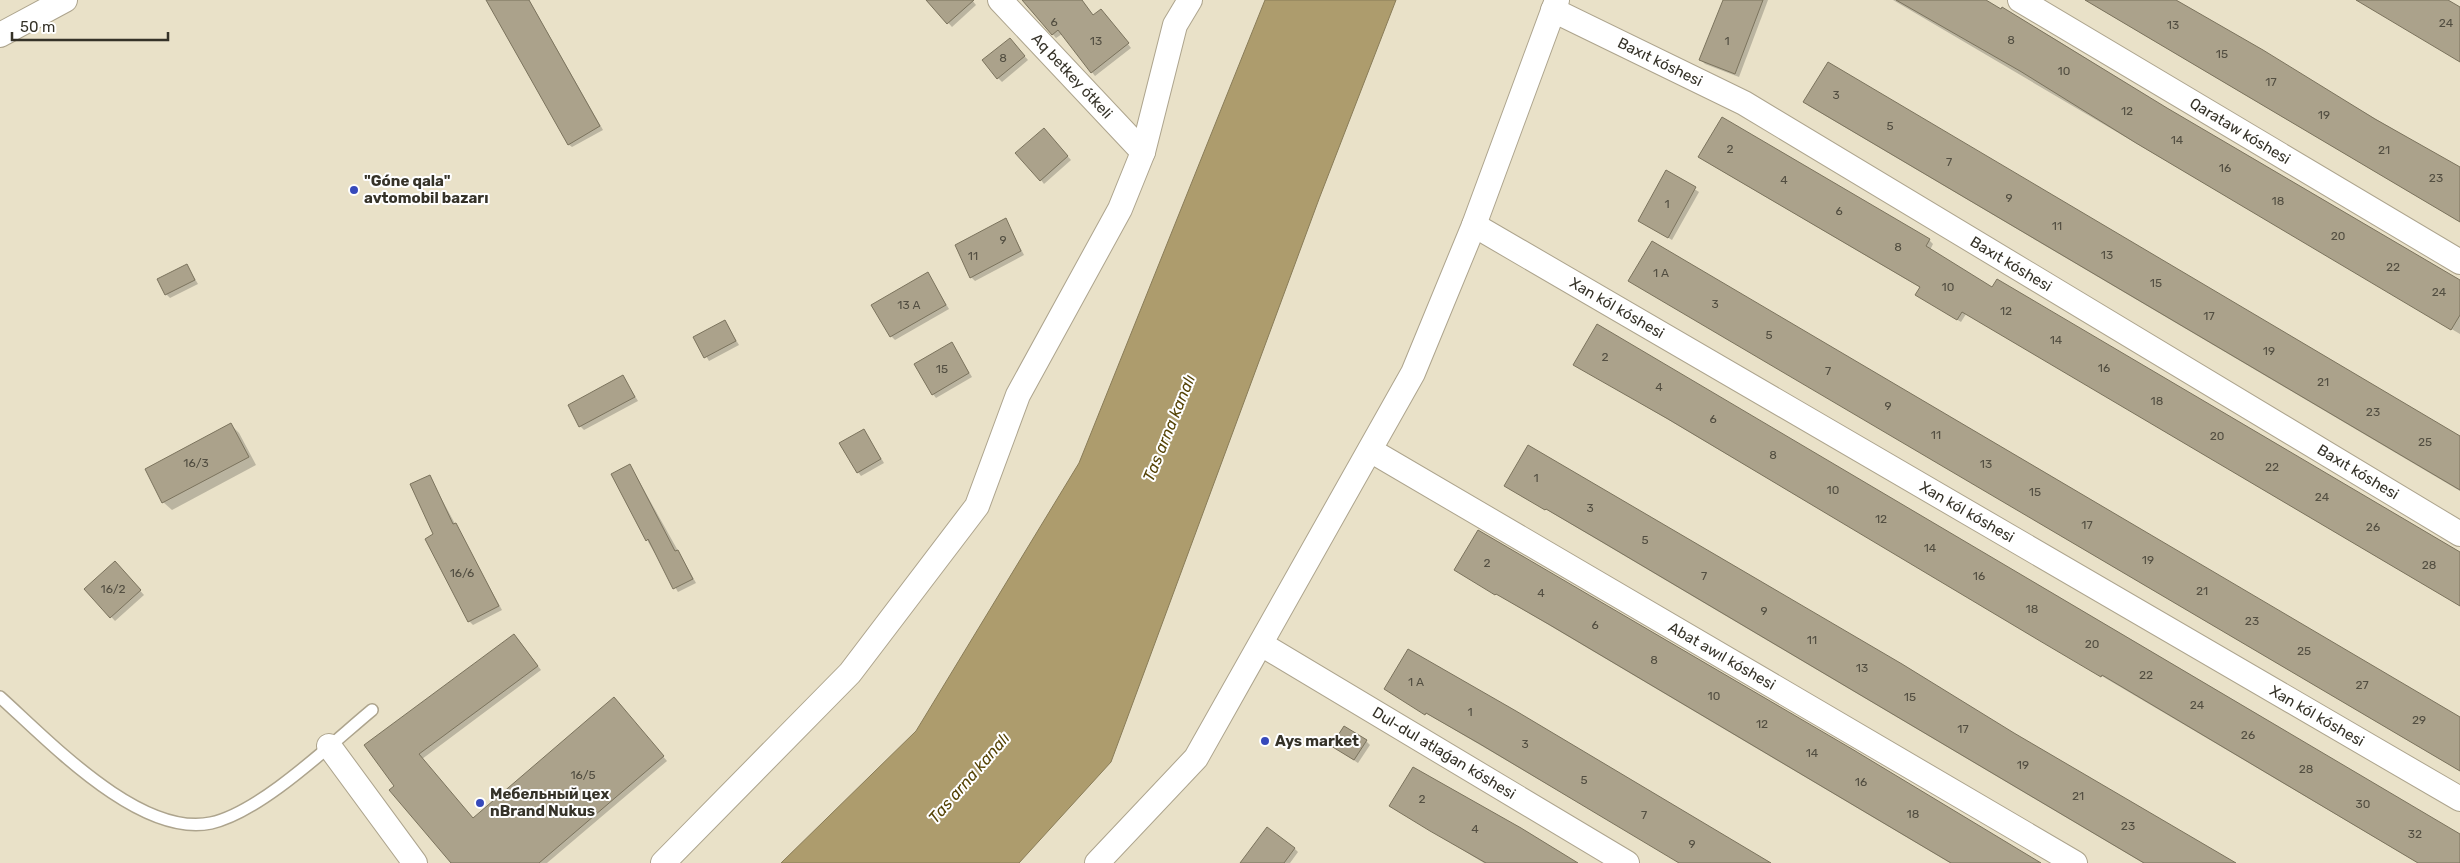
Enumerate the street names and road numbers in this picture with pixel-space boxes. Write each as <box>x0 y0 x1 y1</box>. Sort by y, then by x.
street label: Aq betkey ótkeli <box>1028 30 1116 122</box>
street label: Baxıt kóshesi <box>1615 34 1705 90</box>
street label: Qarataw kóshesi <box>2186 94 2294 168</box>
street label: Baxıt kóshesi <box>1967 233 2055 295</box>
street label: Xan kól kóshesi <box>1566 274 1668 342</box>
street label: Baxıt kóshesi <box>2314 441 2402 503</box>
street label: Xan kól kóshesi <box>1916 478 2018 546</box>
street label: Abat awıl kóshesi <box>1665 618 1779 694</box>
street label: Xan kól kóshesi <box>2266 682 2368 750</box>
street label: Dul-dul atlaǵan kóshesi <box>1369 703 1519 803</box>

